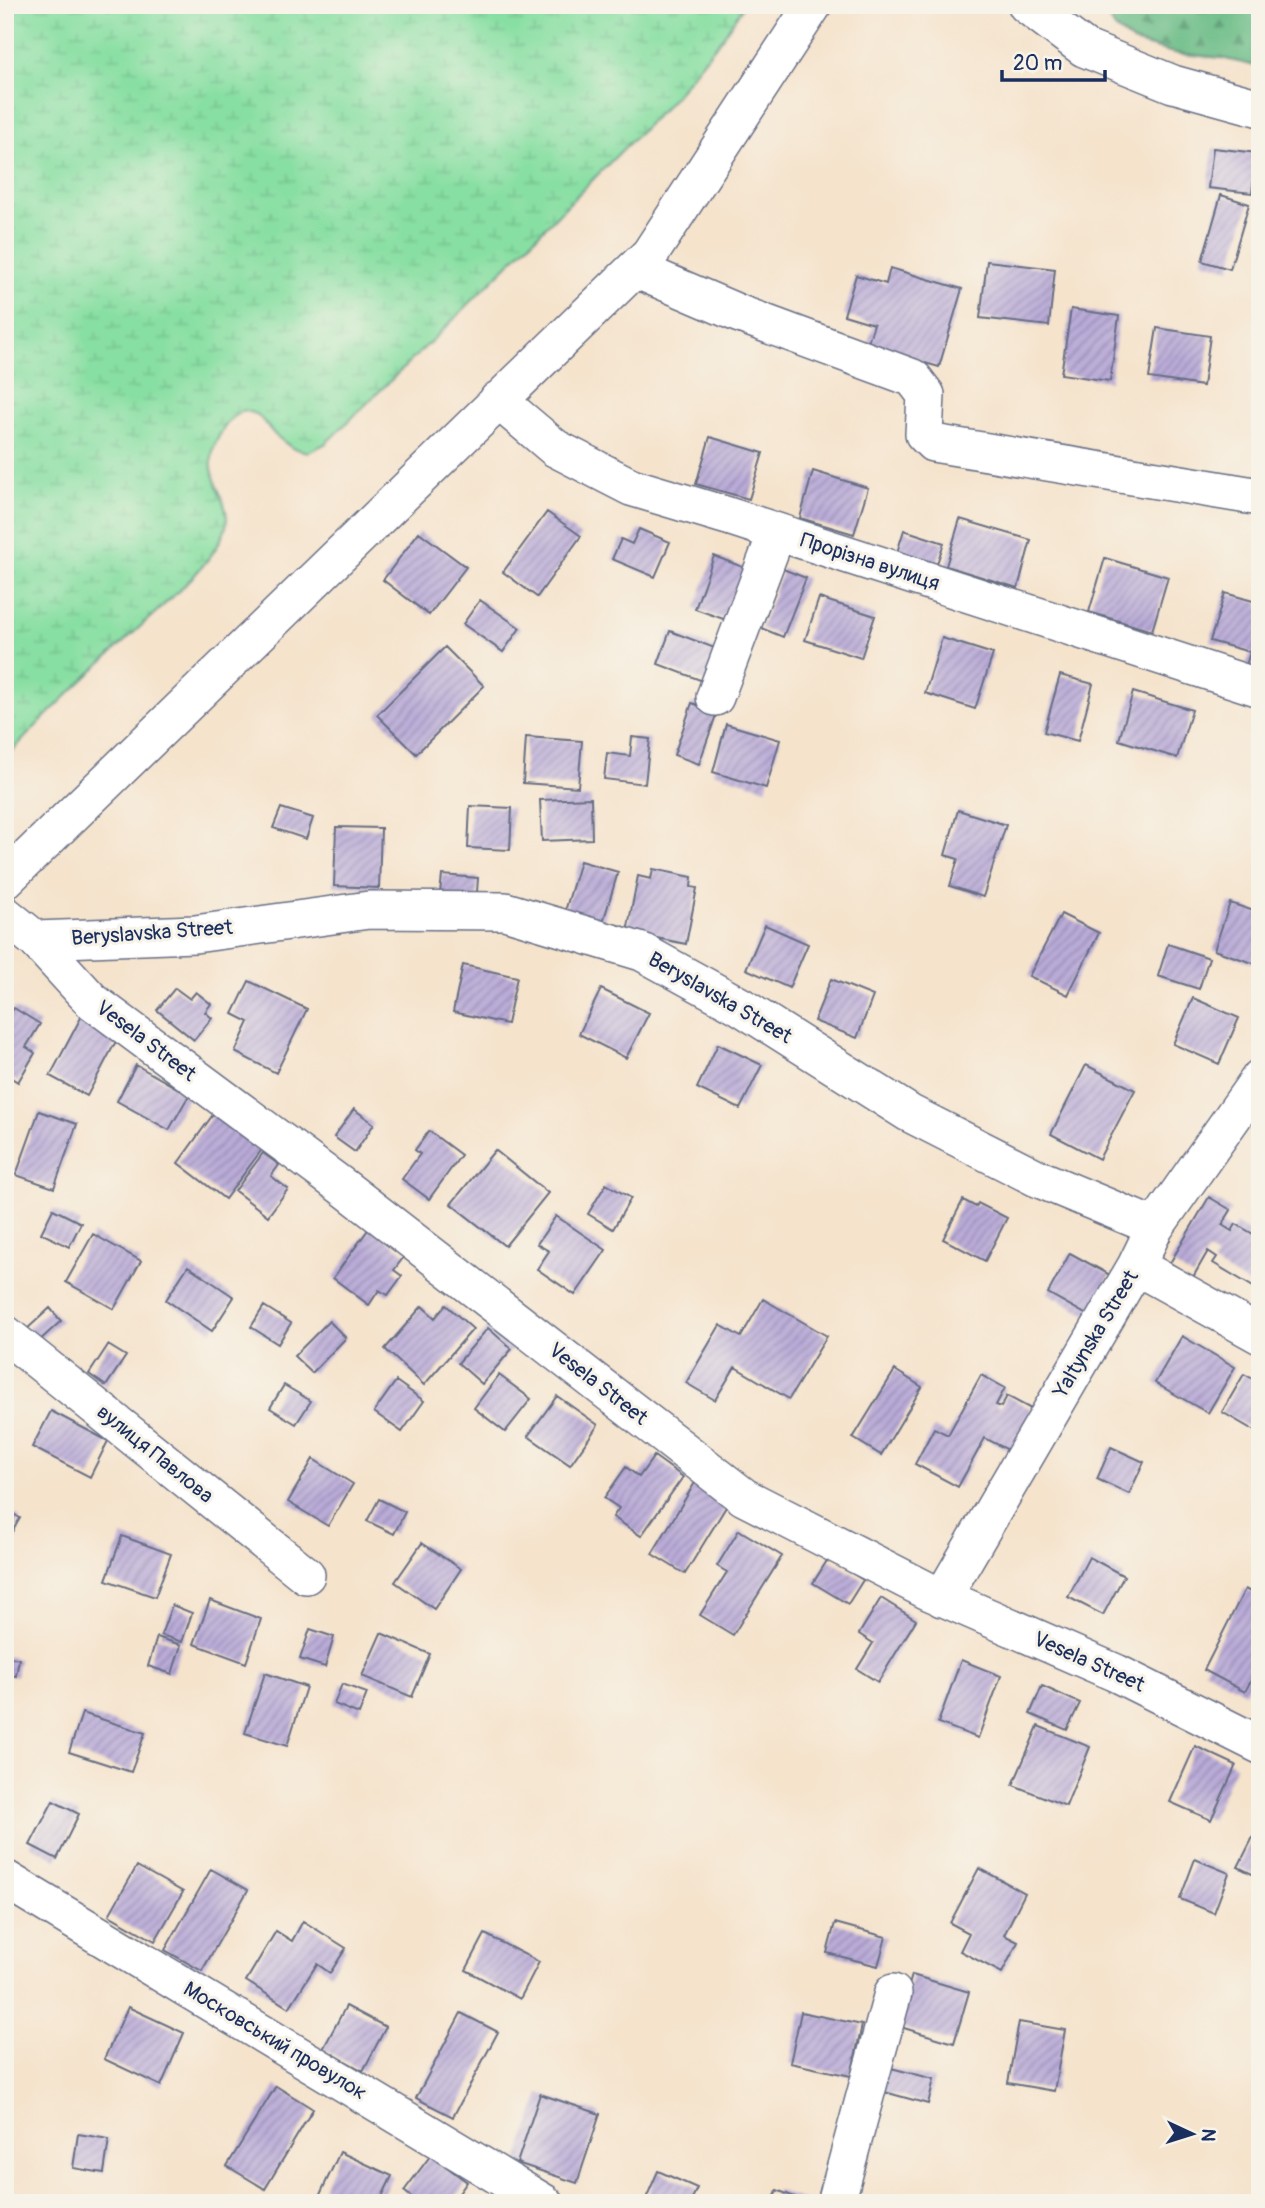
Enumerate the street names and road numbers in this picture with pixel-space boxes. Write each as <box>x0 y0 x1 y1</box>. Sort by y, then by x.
street label: Прорізна вулиця <box>797 527 943 597</box>
street label: Beryslavska Street <box>70 914 234 952</box>
street label: Beryslavska Street <box>643 946 797 1050</box>
street label: Vesela Street <box>90 994 202 1088</box>
street label: Yaltynska Street <box>1047 1265 1145 1404</box>
street label: Vesela Street <box>543 1337 654 1432</box>
street label: вулиця Павлова <box>91 1399 219 1509</box>
street label: Vesela Street <box>1029 1625 1149 1699</box>
street label: Московський провулок <box>178 1976 372 2106</box>

